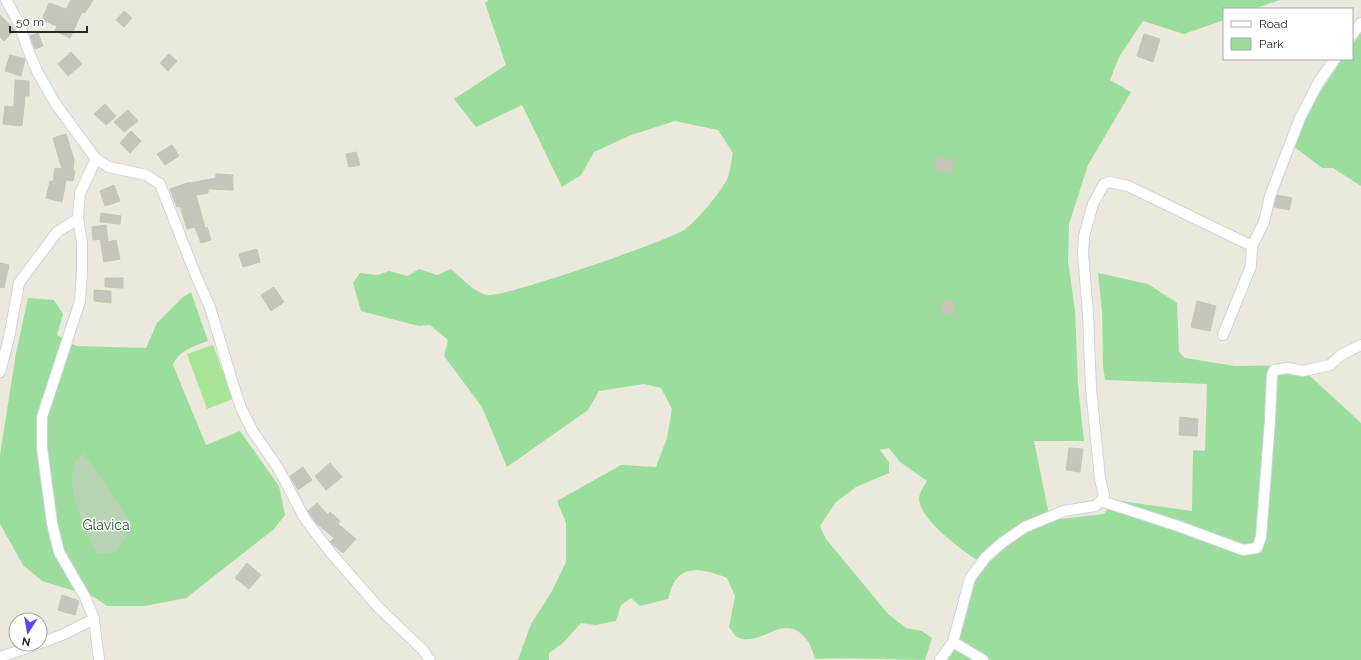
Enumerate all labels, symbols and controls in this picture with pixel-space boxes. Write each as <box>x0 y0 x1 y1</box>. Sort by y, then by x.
scale bar <box>10 8 87 34</box>
legend <box>1223 8 1353 60</box>
text: 50 m <box>16 15 44 29</box>
text: Road <box>1259 17 1288 31</box>
text: Park <box>1259 37 1284 51</box>
park label: Glavica <box>82 517 130 533</box>
north arrow <box>8 612 48 652</box>
text: N <box>21 634 32 649</box>

